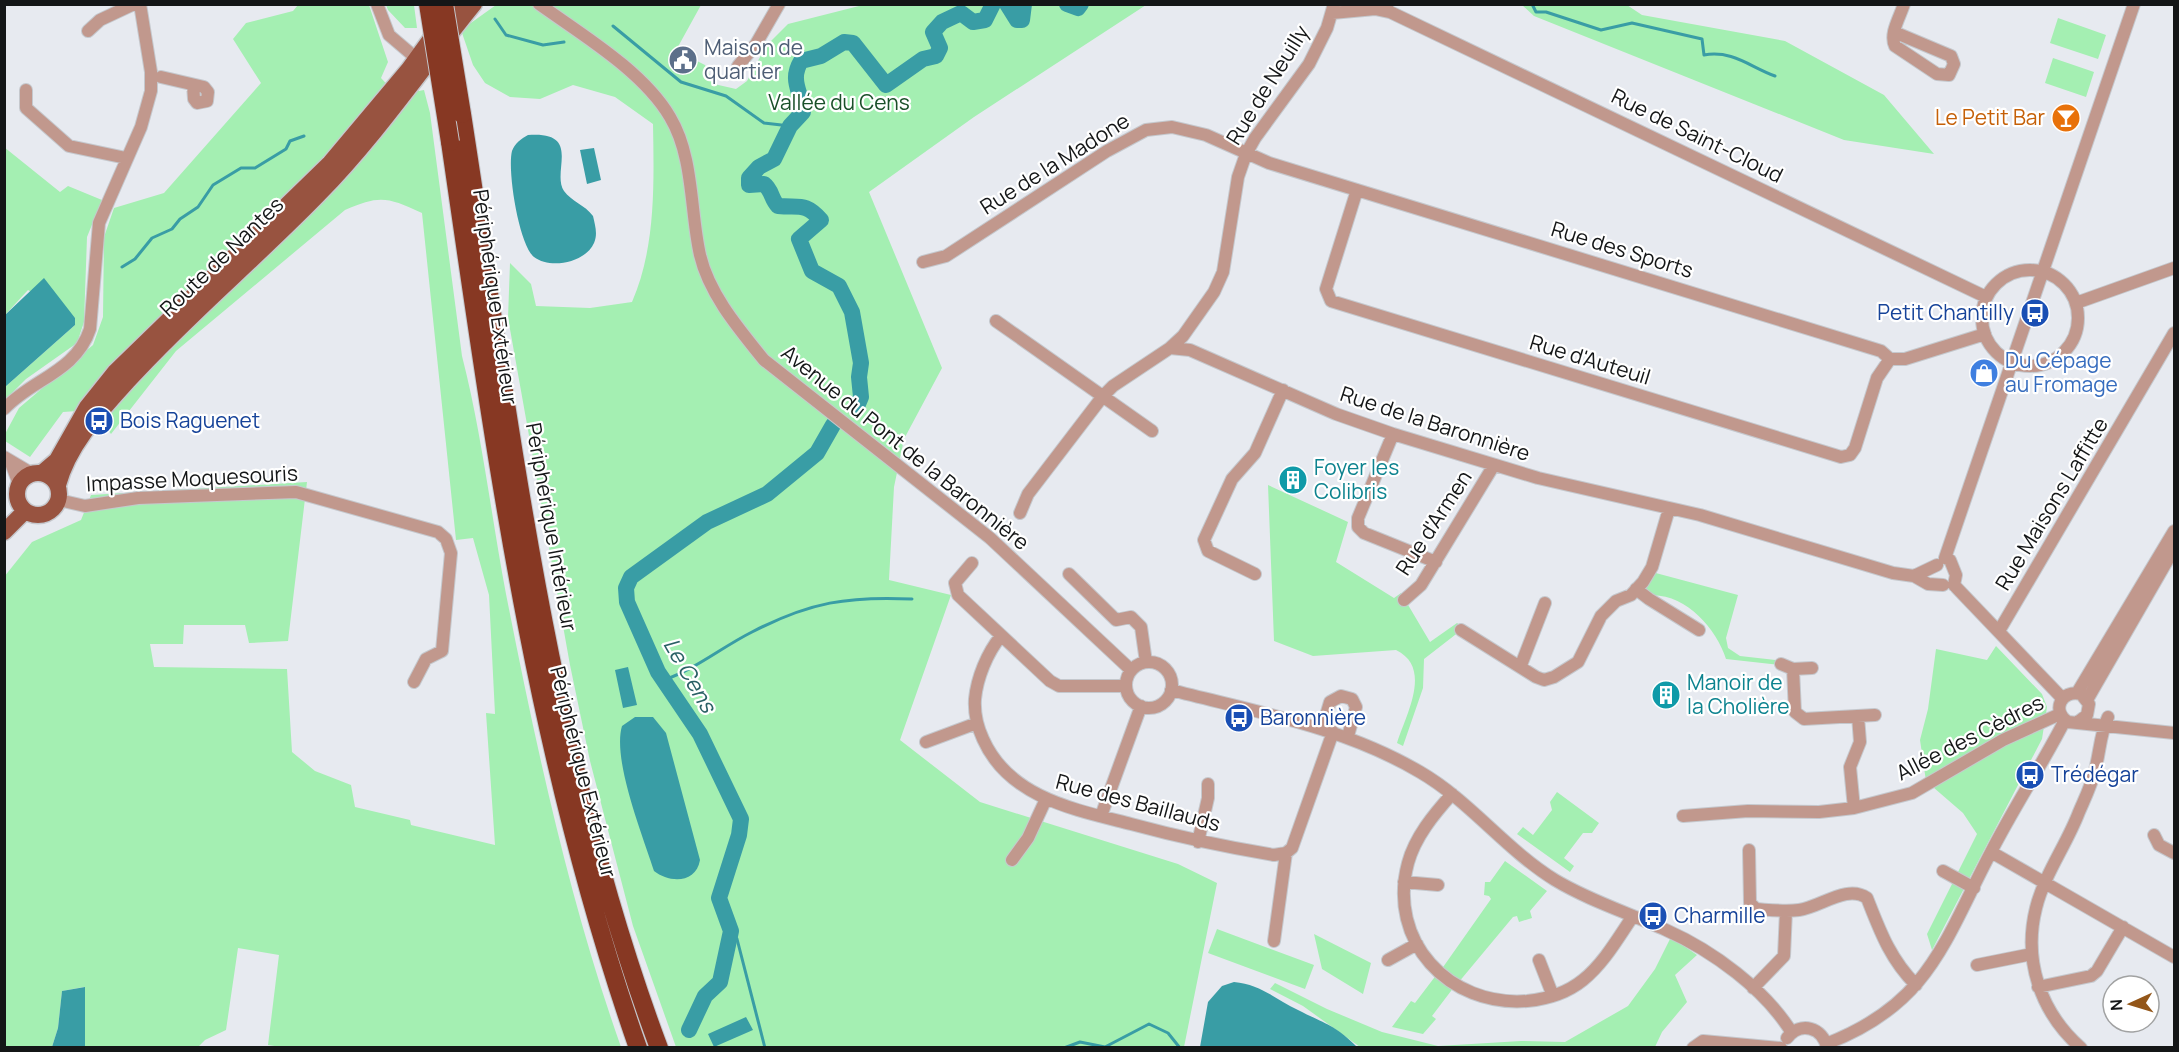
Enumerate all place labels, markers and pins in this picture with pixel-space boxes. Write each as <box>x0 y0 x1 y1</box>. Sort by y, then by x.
place label: Maison de quartier <box>704 33 803 85</box>
public building icon: Maison de quartier <box>667 44 699 76</box>
bar icon: Le Petit Bar <box>2050 102 2082 134</box>
place label: Le Petit Bar <box>1935 103 2045 131</box>
bus stop icon: Petit Chantilly <box>2019 297 2051 329</box>
place label: Petit Chantilly <box>1877 298 2014 326</box>
place label: Du Cépage au Fromage <box>2005 346 2118 398</box>
shop icon: Du Cépage au Fromage <box>1968 357 2000 389</box>
bus stop icon: Bois Raguenet <box>83 405 115 437</box>
place label: Bois Raguenet <box>120 406 260 434</box>
place label: Foyer les Colibris <box>1314 453 1399 505</box>
building icon: Foyer les Colibris <box>1277 464 1309 496</box>
place label: Manoir de la Cholière <box>1687 668 1789 720</box>
building icon: Manoir de la Cholière <box>1650 679 1682 711</box>
bus stop icon: Baronnière <box>1223 702 1255 734</box>
place label: Baronnière <box>1260 703 1366 731</box>
bus stop icon: Trédégar <box>2014 759 2046 791</box>
place label: Trédégar <box>2051 760 2139 788</box>
bus stop icon: Charmille <box>1637 900 1669 932</box>
place label: Charmille <box>1674 901 1766 929</box>

